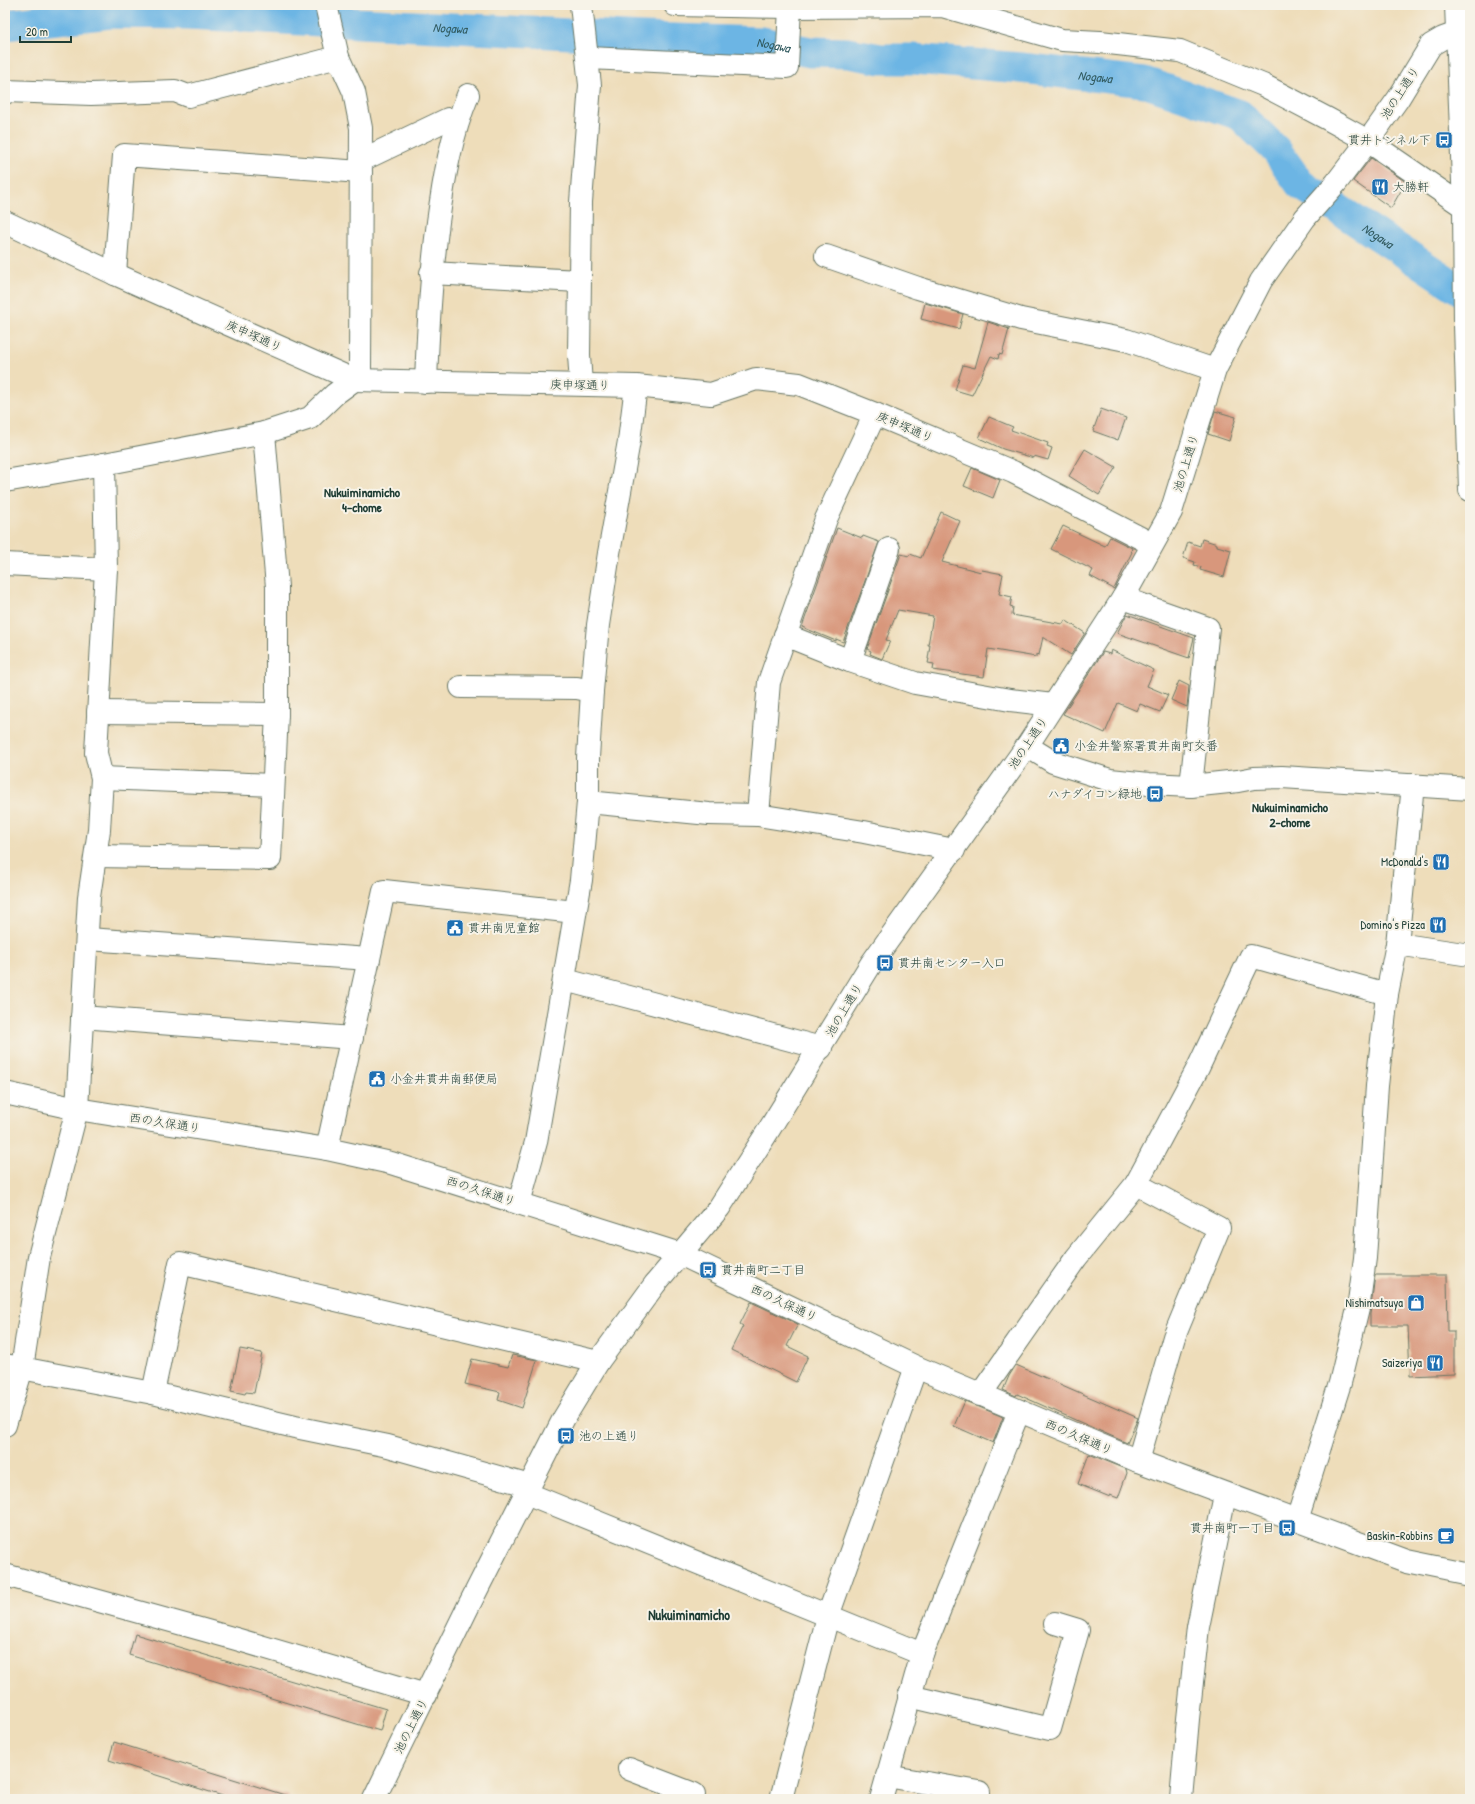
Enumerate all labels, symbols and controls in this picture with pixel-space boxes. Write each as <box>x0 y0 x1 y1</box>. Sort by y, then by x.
scale bar <box>20 18 71 44</box>
water label: Nogawa <box>432 18 469 38</box>
text: 20 m <box>26 23 48 40</box>
water label: Nogawa <box>756 33 794 57</box>
street label: 池の上通り <box>1376 63 1423 123</box>
water label: Nogawa <box>1077 66 1115 88</box>
bus stop icon: 貫井トンネル下 <box>1434 130 1454 150</box>
place label: 貫井トンネル下 <box>1348 131 1431 148</box>
restaurant icon: 大勝軒 <box>1370 177 1390 197</box>
place label: 大勝軒 <box>1393 178 1429 195</box>
water label: Nogawa <box>1359 219 1399 253</box>
street label: 庚申塚通り <box>223 316 285 356</box>
street label: 庚申塚通り <box>550 375 610 394</box>
street label: 庚申塚通り <box>874 407 936 446</box>
street label: 池の上通り <box>1169 432 1202 494</box>
district label: Nukuiminamicho 4-chome <box>324 483 401 516</box>
street label: 池の上通り <box>1004 713 1051 772</box>
public building icon: 小金井警察署貫井南町交番 <box>1051 736 1071 756</box>
place label: 小金井警察署貫井南町交番 <box>1074 737 1218 754</box>
bus stop icon: ハナダイコン緑地 <box>1145 784 1165 804</box>
place label: ハナダイコン緑地 <box>1048 785 1142 802</box>
district label: Nukuiminamicho 2-chome <box>1252 798 1329 831</box>
restaurant icon: McDonald's <box>1431 852 1451 872</box>
place label: McDonald's <box>1381 853 1428 870</box>
restaurant icon: Domino's Pizza <box>1428 915 1448 935</box>
place label: Domino's Pizza <box>1361 916 1425 933</box>
public building icon: 貫井南児童館 <box>445 918 465 938</box>
place label: 貫井南児童館 <box>468 919 540 936</box>
bus stop icon: 貫井南センター入口 <box>875 953 895 973</box>
place label: 貫井南センター入口 <box>898 954 1006 971</box>
street label: 池の上通り <box>821 980 866 1040</box>
public building icon: 小金井貫井南郵便局 <box>367 1069 387 1089</box>
place label: 小金井貫井南郵便局 <box>390 1070 498 1087</box>
street label: 西の久保通り <box>128 1108 202 1137</box>
street label: 西の久保通り <box>444 1171 518 1210</box>
bus stop icon: 貫井南町二丁目 <box>698 1260 718 1280</box>
place label: 貫井南町二丁目 <box>721 1261 805 1278</box>
street label: 西の久保通り <box>748 1280 820 1325</box>
shop icon: Nishimatsuya <box>1406 1293 1426 1313</box>
place label: Nishimatsuya <box>1345 1294 1403 1311</box>
restaurant icon: Saizeriya <box>1425 1353 1445 1373</box>
place label: Saizeriya <box>1382 1354 1422 1371</box>
street label: 西の久保通り <box>1043 1415 1116 1458</box>
bus stop icon: 池の上通り <box>556 1426 576 1446</box>
place label: 池の上通り <box>579 1427 639 1444</box>
bus stop icon: 貫井南町一丁目 <box>1277 1518 1297 1538</box>
place label: 貫井南町一丁目 <box>1190 1519 1274 1536</box>
cafe icon: Baskin-Robbins <box>1436 1526 1456 1546</box>
place label: Baskin-Robbins <box>1367 1527 1433 1544</box>
district label: Nukuiminamicho <box>648 1605 730 1624</box>
street label: 池の上通り <box>389 1695 432 1756</box>

